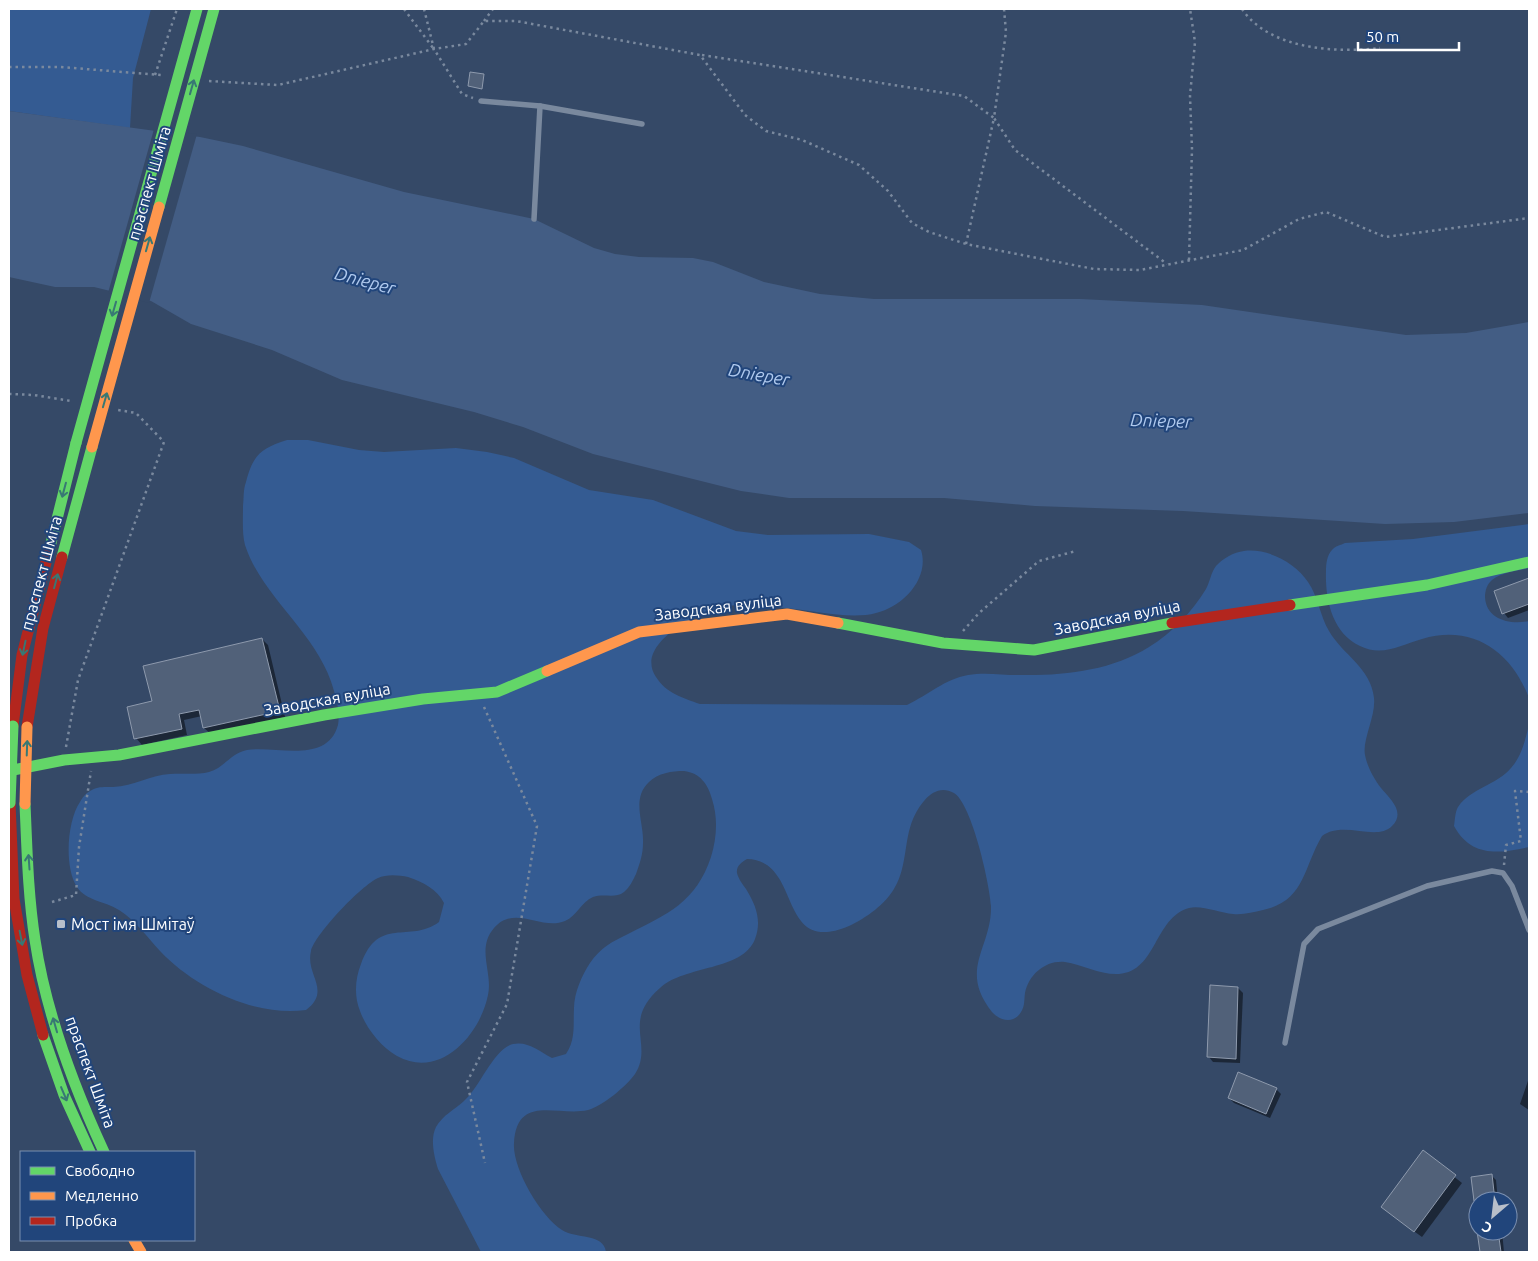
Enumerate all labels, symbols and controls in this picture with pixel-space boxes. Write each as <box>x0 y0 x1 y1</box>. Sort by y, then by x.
scale bar <box>1358 20 1459 52</box>
text: 50 m <box>1366 28 1399 45</box>
one-way arrow <box>188 80 197 96</box>
street label: праспект Шміта <box>124 124 174 242</box>
one-way arrow <box>144 236 154 252</box>
water label: Dnieper <box>333 262 399 298</box>
one-way arrow <box>108 300 118 316</box>
water label: Dnieper <box>727 359 792 389</box>
one-way arrow <box>100 393 110 409</box>
water label: Dnieper <box>1130 409 1193 431</box>
one-way arrow <box>59 482 68 498</box>
street label: праспект Шміта <box>17 514 65 632</box>
one-way arrow <box>52 573 61 589</box>
street label: Заводская вуліца <box>653 590 783 624</box>
street label: Заводская вуліца <box>1052 596 1182 638</box>
one-way arrow <box>18 639 28 655</box>
street label: Заводская вуліца <box>262 679 392 719</box>
one-way arrow <box>22 740 31 756</box>
one-way arrow <box>24 855 33 871</box>
place label: Мост імя Шмітаў <box>71 915 195 933</box>
marker: Мост імя Шмітаў <box>55 918 67 930</box>
one-way arrow <box>16 930 26 946</box>
street label: праспект Шміта <box>62 1014 120 1130</box>
one-way arrow <box>50 1018 60 1034</box>
one-way arrow <box>60 1086 70 1101</box>
legend <box>20 1151 195 1241</box>
text: Свободно <box>65 1162 135 1179</box>
text: Медленно <box>65 1187 139 1204</box>
north arrow <box>1468 1191 1518 1241</box>
text: Пробка <box>65 1212 117 1229</box>
text: С <box>1479 1218 1495 1237</box>

